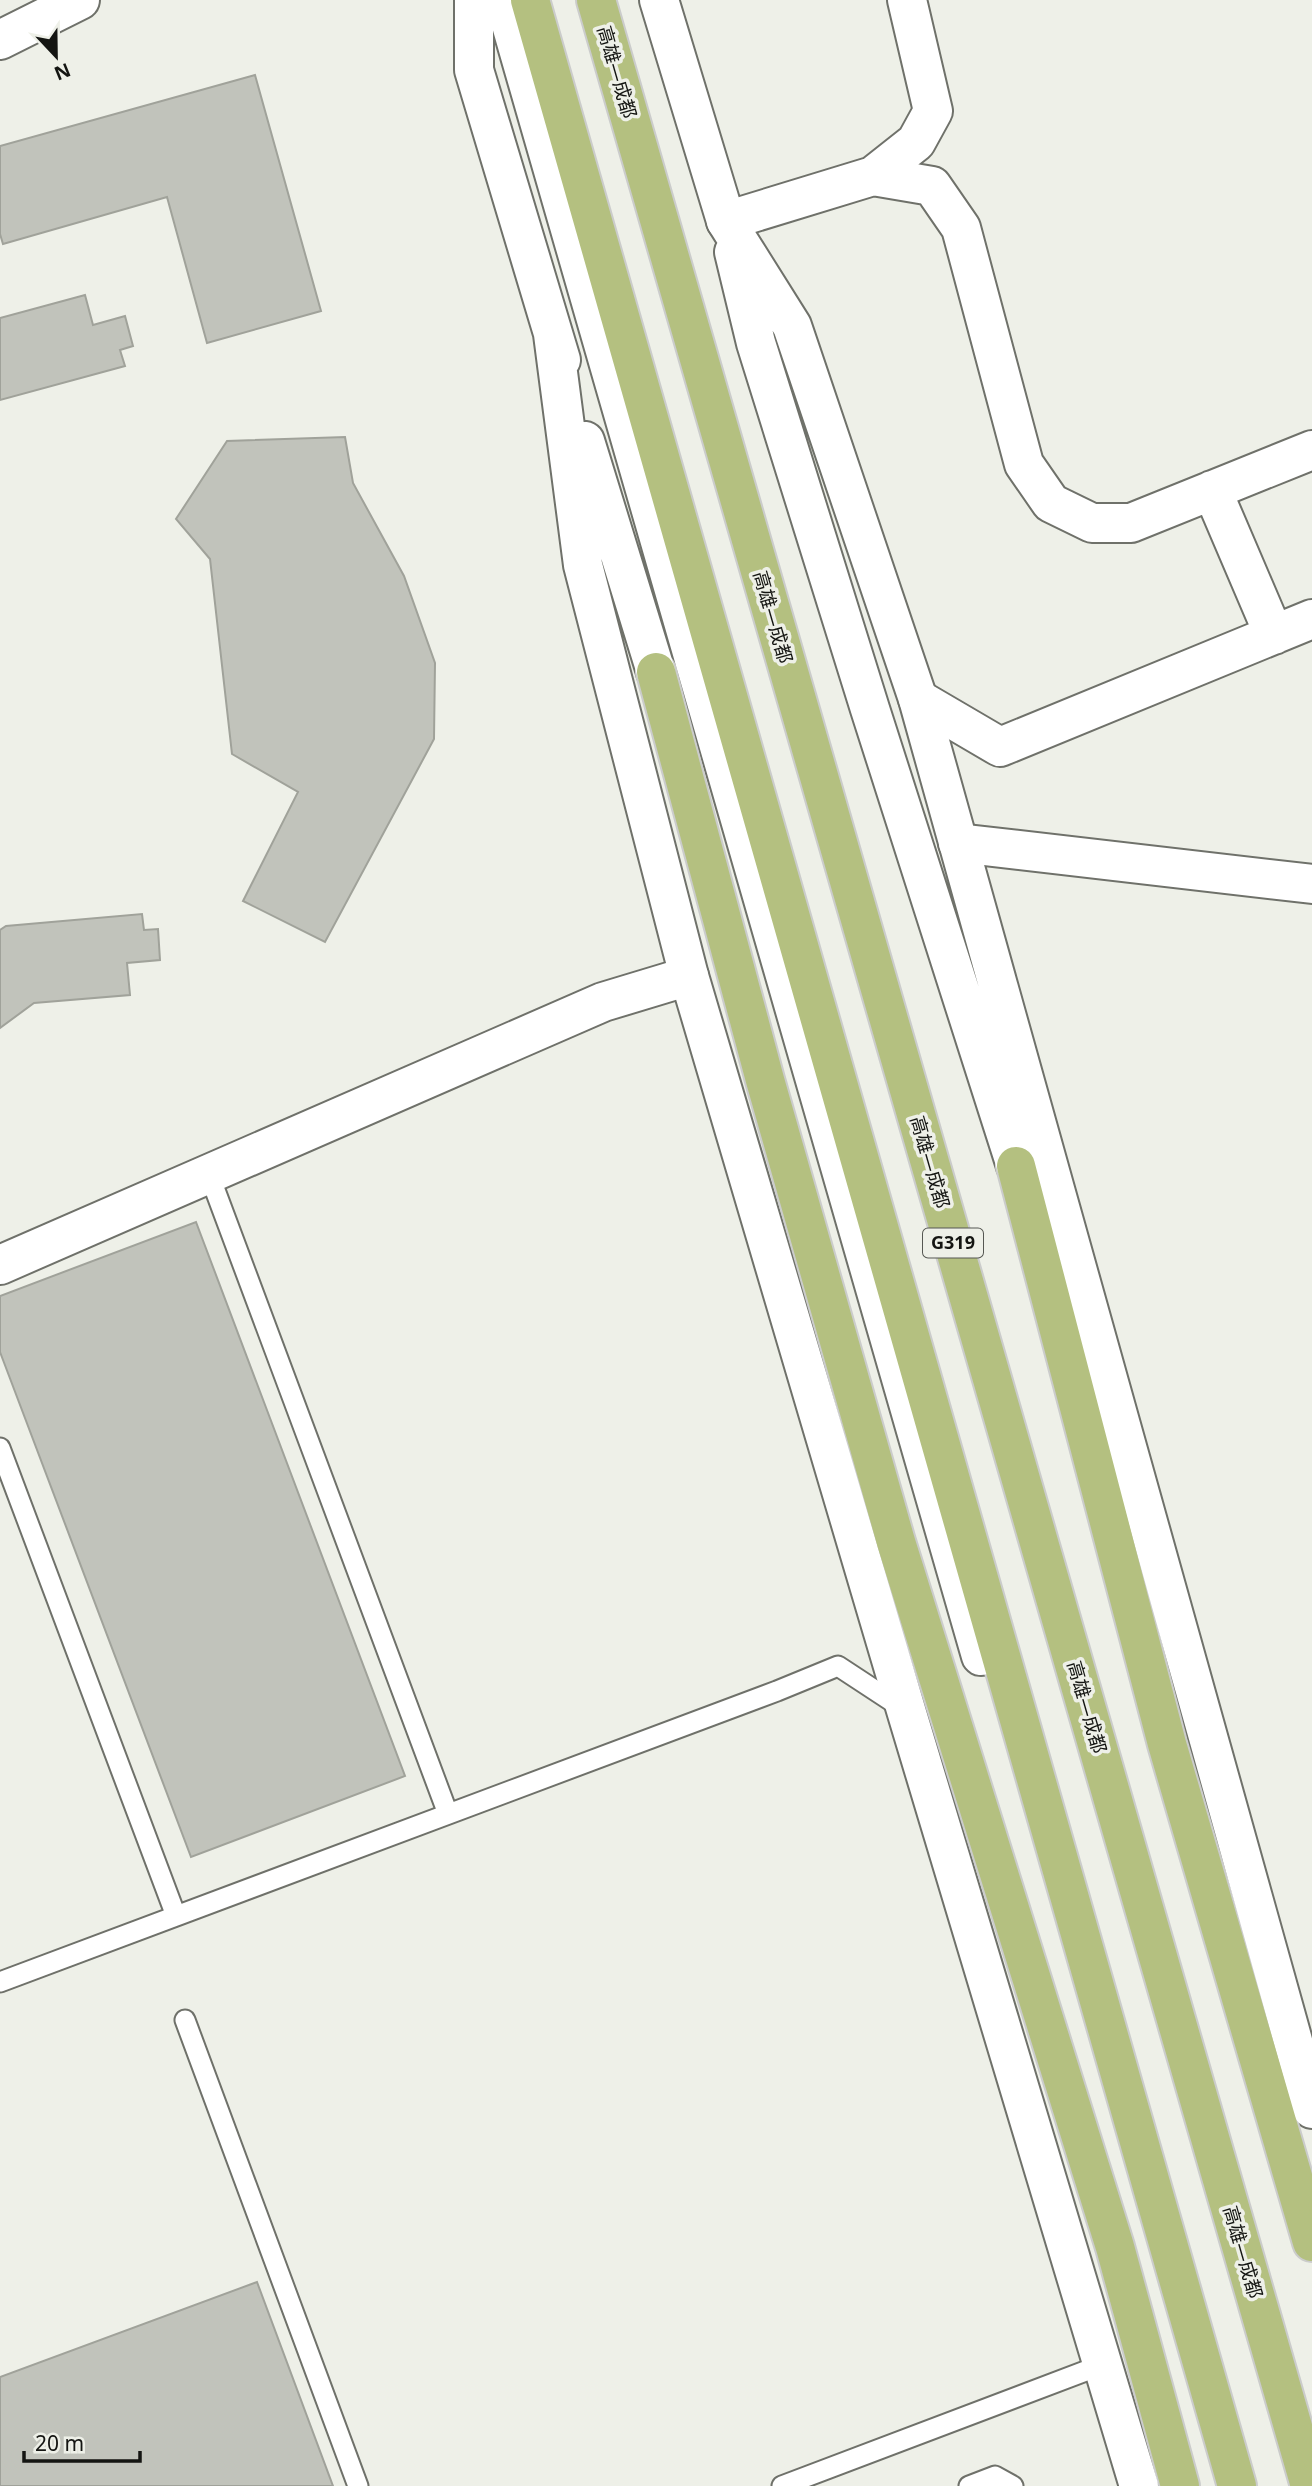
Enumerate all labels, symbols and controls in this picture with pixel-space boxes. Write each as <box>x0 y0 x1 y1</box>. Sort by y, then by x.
north arrow <box>21 21 91 91</box>
street label: 高雄—成都 <box>591 23 643 121</box>
text: N <box>50 57 74 87</box>
street label: 高雄—成都 <box>747 568 799 666</box>
street label: 高雄—成都 <box>904 1113 956 1211</box>
road number: G319 <box>923 1228 983 1258</box>
street label: 高雄—成都 <box>1061 1658 1113 1756</box>
street label: 高雄—成都 <box>1217 2203 1269 2301</box>
scale bar <box>24 2420 140 2464</box>
text: 20 m <box>35 2429 84 2457</box>

